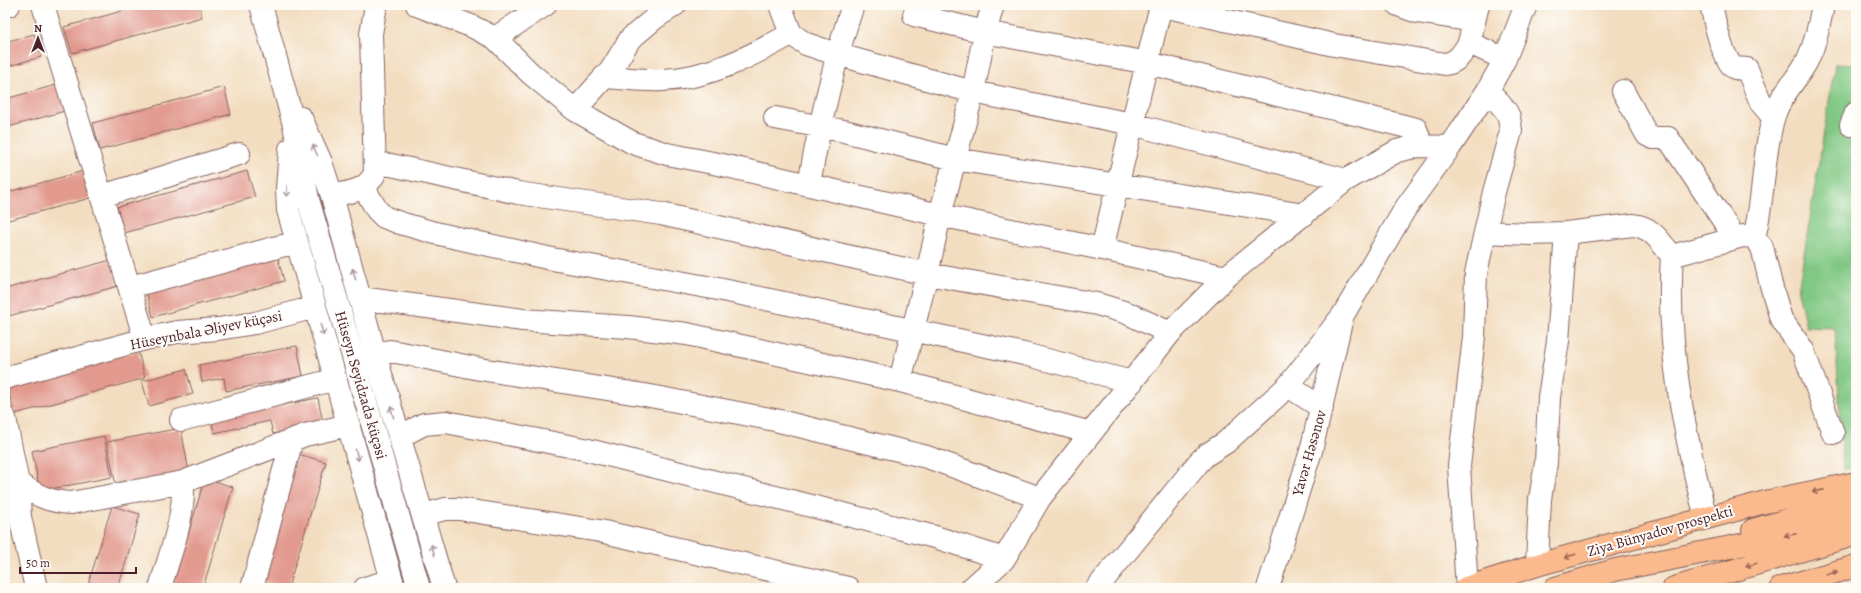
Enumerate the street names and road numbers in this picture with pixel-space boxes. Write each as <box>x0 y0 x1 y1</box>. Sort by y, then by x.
street label: Hüseynbala Əliyev küçəsi <box>128 305 284 355</box>
street label: Hüseyn Seyidzadə küçəsi <box>330 308 392 462</box>
street label: Yavər Həsənov <box>1287 407 1331 499</box>
street label: Ziya Bünyadov prospekti <box>1585 501 1735 561</box>

